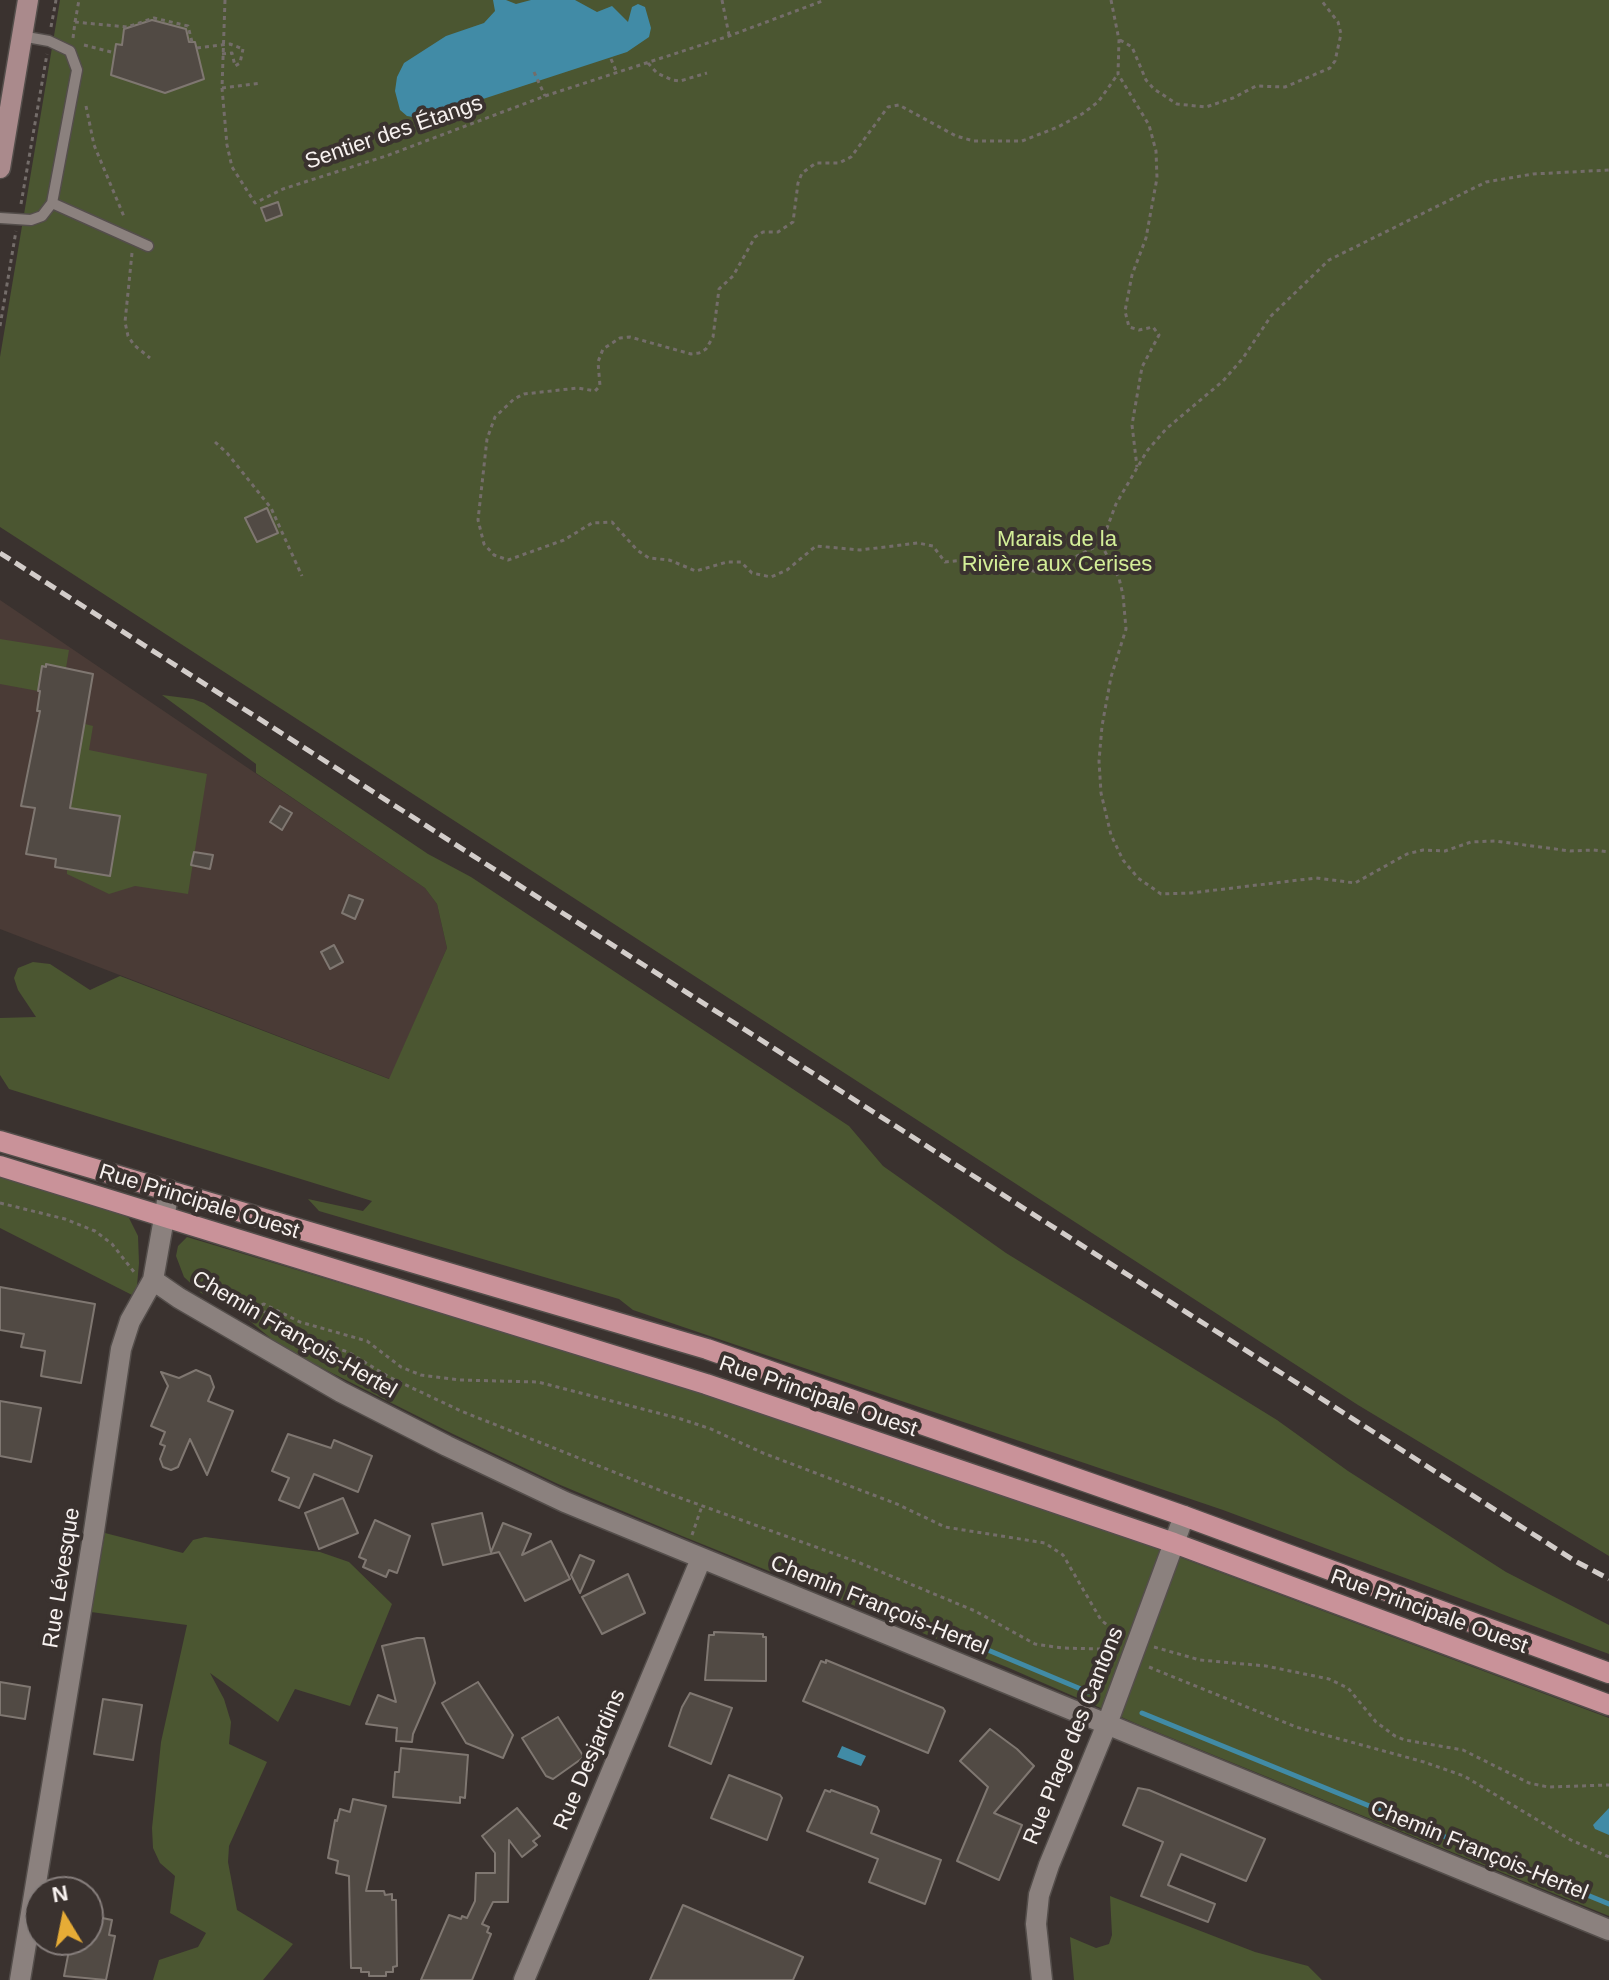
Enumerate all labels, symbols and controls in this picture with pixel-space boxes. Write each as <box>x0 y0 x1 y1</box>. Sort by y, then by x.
street label: Sentier des Étangs <box>302 90 486 176</box>
park label: Marais de la Rivière aux Cerises <box>962 527 1152 578</box>
street label: Rue Principale Ouest <box>96 1159 302 1245</box>
street label: Chemin François-Hertel <box>187 1265 401 1405</box>
street label: Rue Principale Ouest <box>715 1351 921 1443</box>
street label: Rue Lévesque <box>38 1506 86 1650</box>
street label: Chemin François-Hertel <box>766 1550 992 1662</box>
street label: Rue Principale Ouest <box>1327 1564 1531 1660</box>
street label: Rue Plage des Cantons <box>1018 1623 1130 1849</box>
street label: Rue Desjardins <box>548 1686 632 1834</box>
street label: Chemin François-Hertel <box>1366 1795 1592 1907</box>
north arrow <box>24 1876 104 1956</box>
text: N <box>50 1880 70 1908</box>

